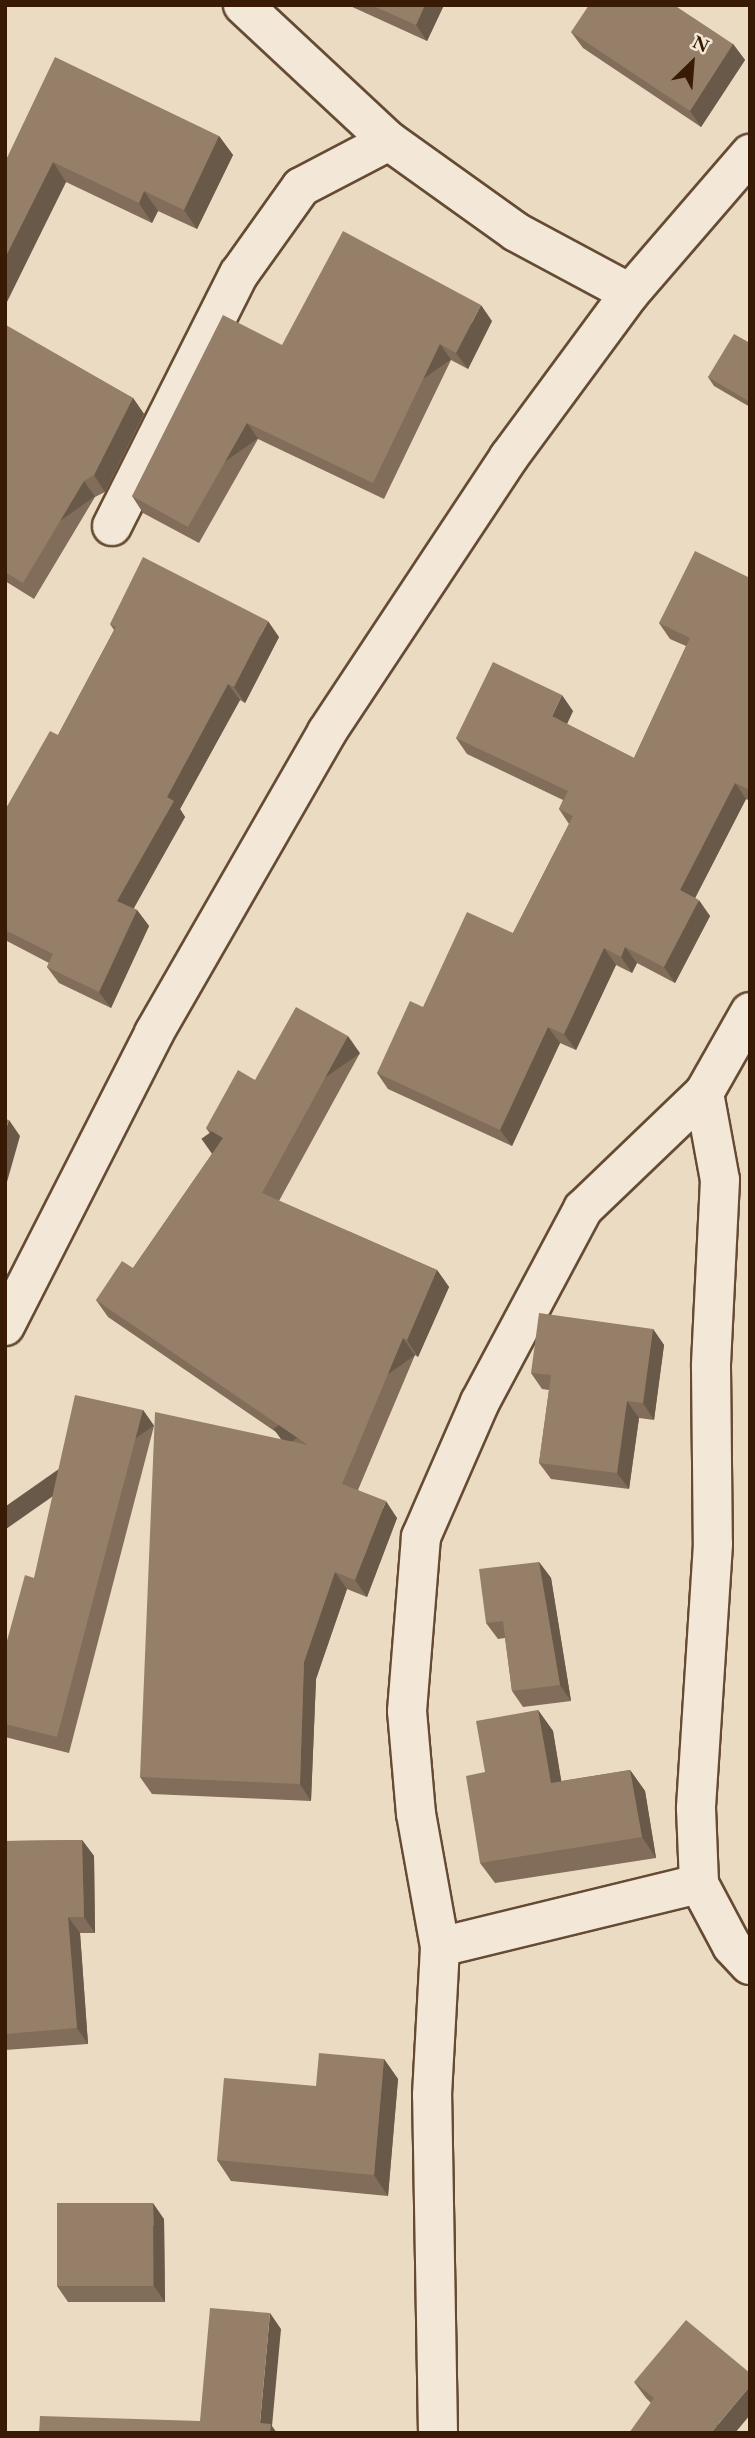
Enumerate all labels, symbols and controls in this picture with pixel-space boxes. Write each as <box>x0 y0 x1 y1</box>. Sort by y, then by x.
north arrow <box>657 28 727 98</box>
text: N <box>689 29 713 58</box>

